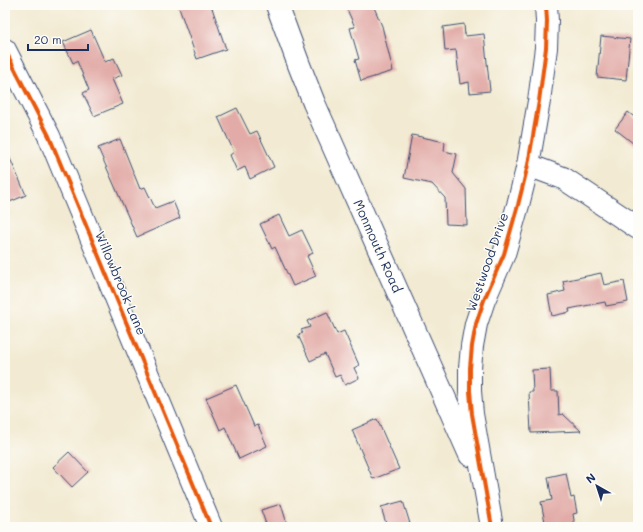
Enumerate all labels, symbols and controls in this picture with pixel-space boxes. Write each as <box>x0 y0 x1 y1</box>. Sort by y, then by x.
scale bar <box>28 26 88 52</box>
text: 20 m <box>34 31 62 47</box>
street label: Monmouth Road <box>350 197 407 295</box>
street label: Westwood Drive <box>462 210 511 314</box>
street label: Willowbrook Lane <box>92 228 151 337</box>
north arrow <box>577 466 617 506</box>
text: N <box>582 469 598 486</box>

